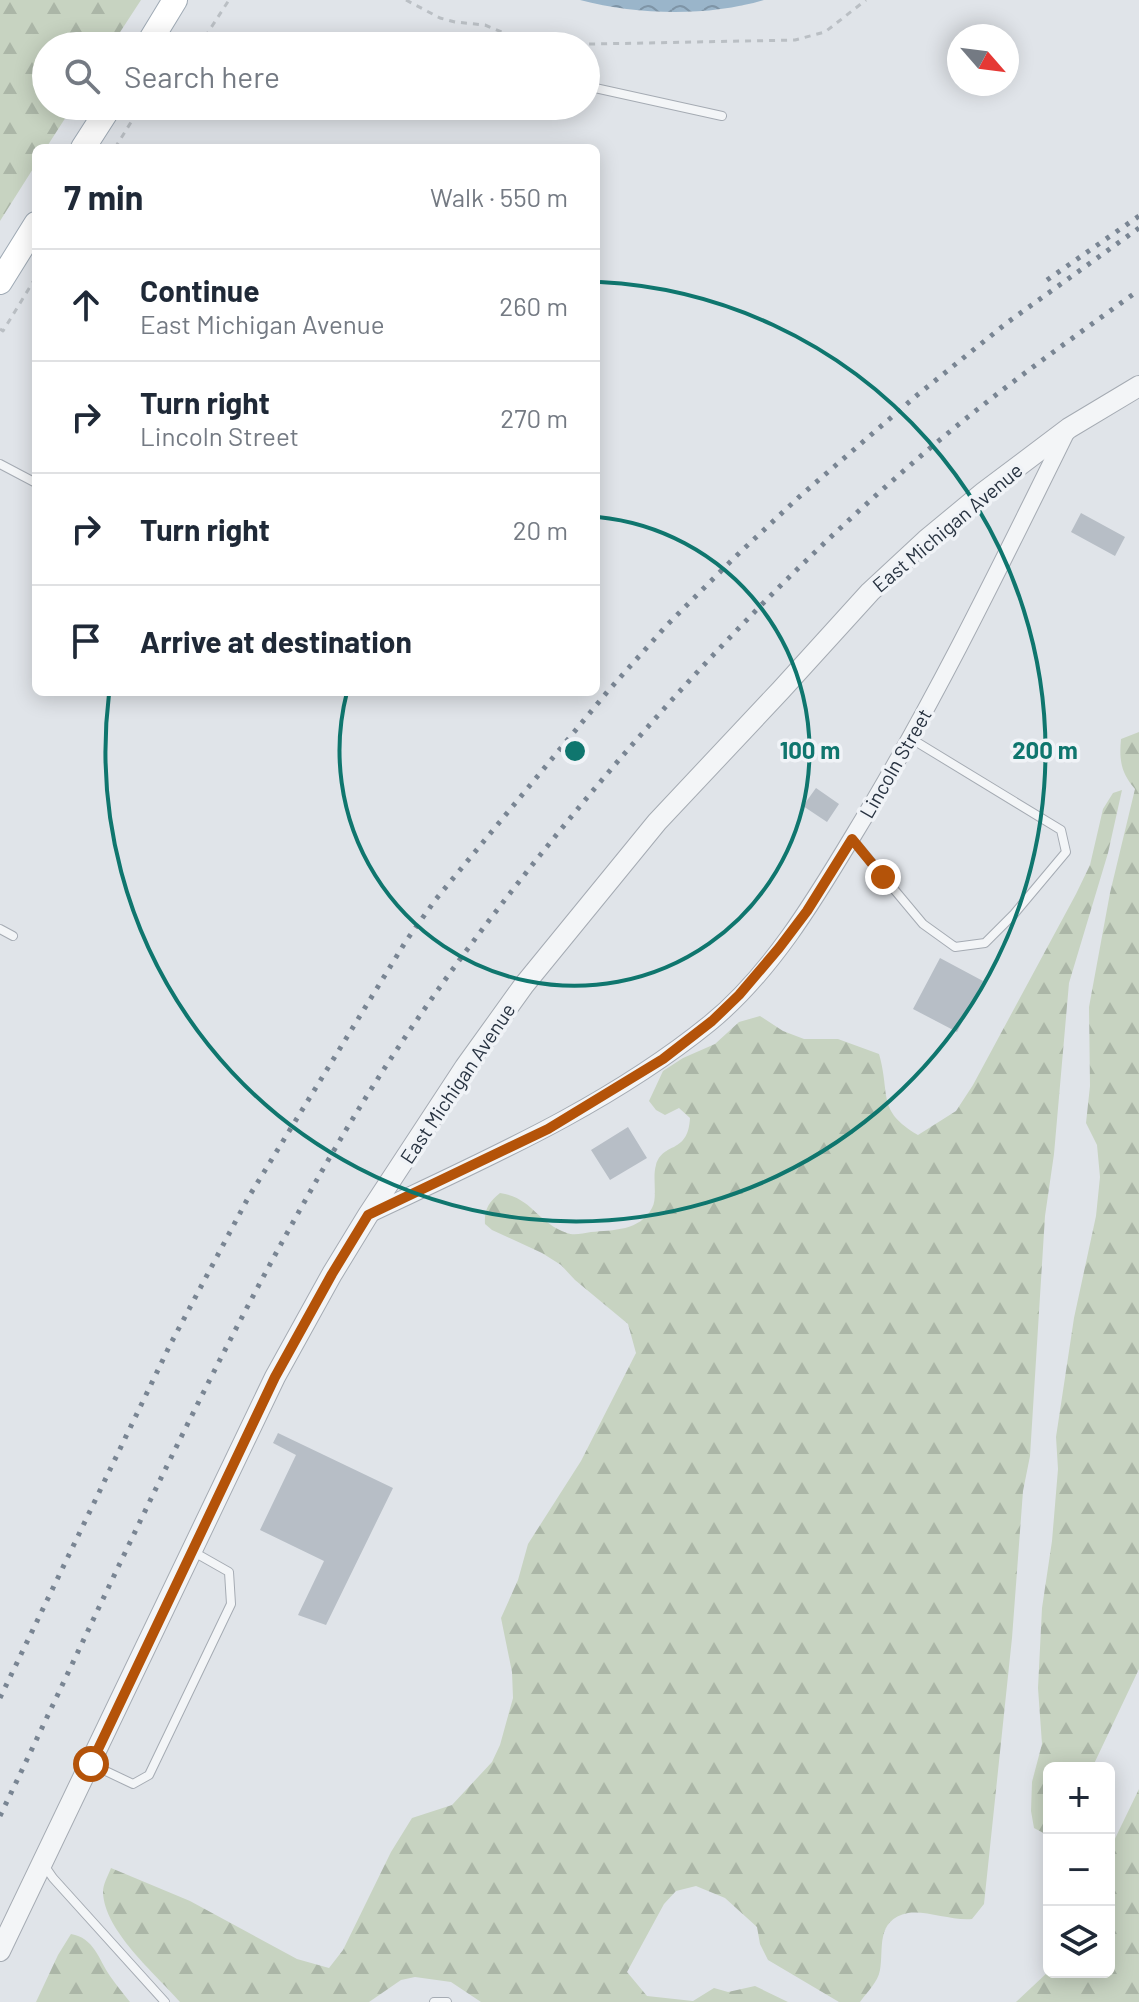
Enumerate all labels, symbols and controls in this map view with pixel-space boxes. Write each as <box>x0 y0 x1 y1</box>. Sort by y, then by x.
north arrow <box>947 24 1019 96</box>
search box <box>32 32 600 120</box>
icon: search <box>60 54 104 98</box>
text: Search here <box>124 58 280 94</box>
text: 7 min <box>64 176 143 217</box>
text: Walk · 550 m <box>430 181 568 212</box>
text: Continue <box>140 272 260 308</box>
icon: ahead <box>64 283 108 327</box>
text: 260 m <box>499 290 568 321</box>
text: East Michigan Avenue <box>140 308 385 339</box>
text: Turn right <box>140 384 270 420</box>
icon: right <box>64 395 108 439</box>
text: 270 m <box>500 402 568 433</box>
text: Lincoln Street <box>140 420 299 451</box>
street label: East Michigan Avenue <box>867 457 1027 597</box>
icon: right <box>64 507 108 551</box>
text: Turn right <box>140 511 270 547</box>
text: 20 m <box>513 514 568 545</box>
icon: arrive <box>64 619 108 663</box>
text: Arrive at destination <box>140 623 412 659</box>
street label: Lincoln Street <box>854 704 936 822</box>
text: 100 m <box>780 735 840 764</box>
text: 200 m <box>1012 735 1078 764</box>
centre of rings <box>561 737 589 765</box>
route end <box>865 859 901 895</box>
street label: East Michigan Avenue <box>394 998 520 1168</box>
route start <box>73 1746 109 1782</box>
map controls <box>1043 1762 1115 1978</box>
button: + <box>1043 1762 1115 1834</box>
button: − <box>1043 1834 1115 1906</box>
button: layers <box>1043 1906 1115 1978</box>

